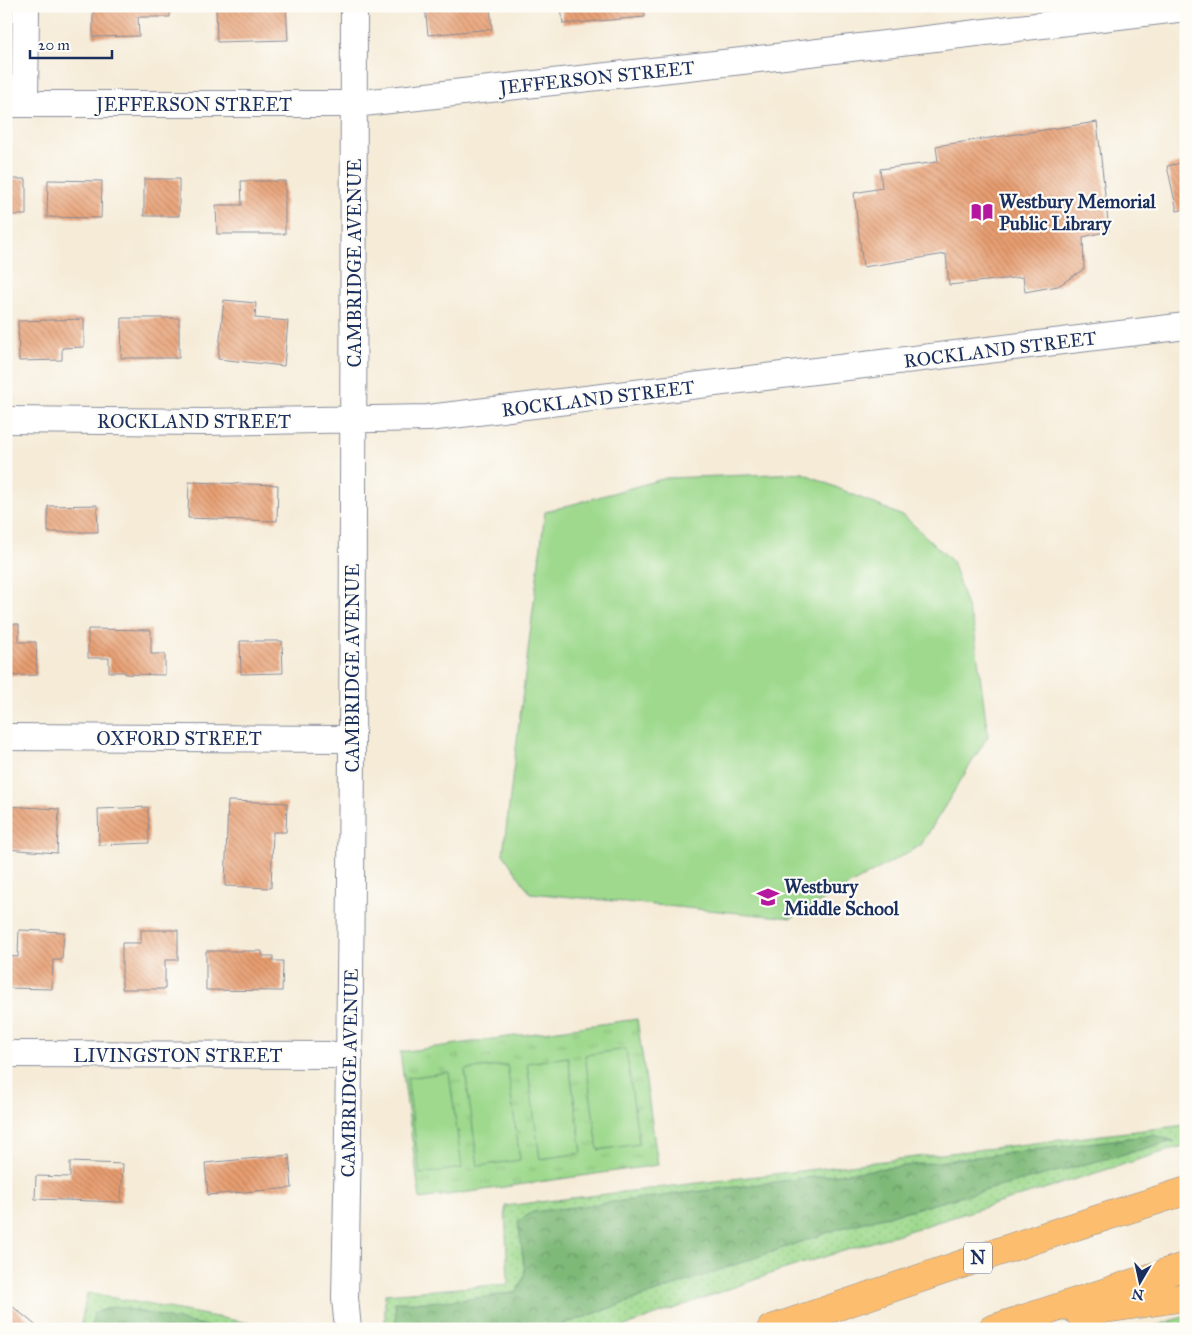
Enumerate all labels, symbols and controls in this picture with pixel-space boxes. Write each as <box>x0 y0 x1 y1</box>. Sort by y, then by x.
scale bar <box>30 28 112 60</box>
text: 20 m <box>38 36 70 54</box>
street label: JEFFERSON STREET <box>496 56 696 100</box>
street label: JEFFERSON STREET <box>94 93 292 117</box>
street label: CAMBRIDGE AVENUE <box>343 158 366 367</box>
place label: Westbury Memorial Public Library <box>999 190 1156 236</box>
library icon: Westbury Memorial Public Library <box>969 199 995 225</box>
street label: ROCKLAND STREET <box>902 326 1098 373</box>
street label: ROCKLAND STREET <box>500 375 696 422</box>
street label: ROCKLAND STREET <box>97 410 291 433</box>
street label: CAMBRIDGE AVENUE <box>341 563 364 772</box>
street label: OXFORD STREET <box>96 727 262 750</box>
place label: Westbury Middle School <box>784 875 900 920</box>
school or university icon: Westbury Middle School <box>755 884 781 910</box>
street label: CAMBRIDGE AVENUE <box>336 968 363 1178</box>
street label: LIVINGSTON STREET <box>73 1044 283 1067</box>
road number: N <box>964 1242 992 1274</box>
north arrow <box>1114 1258 1164 1308</box>
text: N <box>1131 1285 1145 1304</box>

